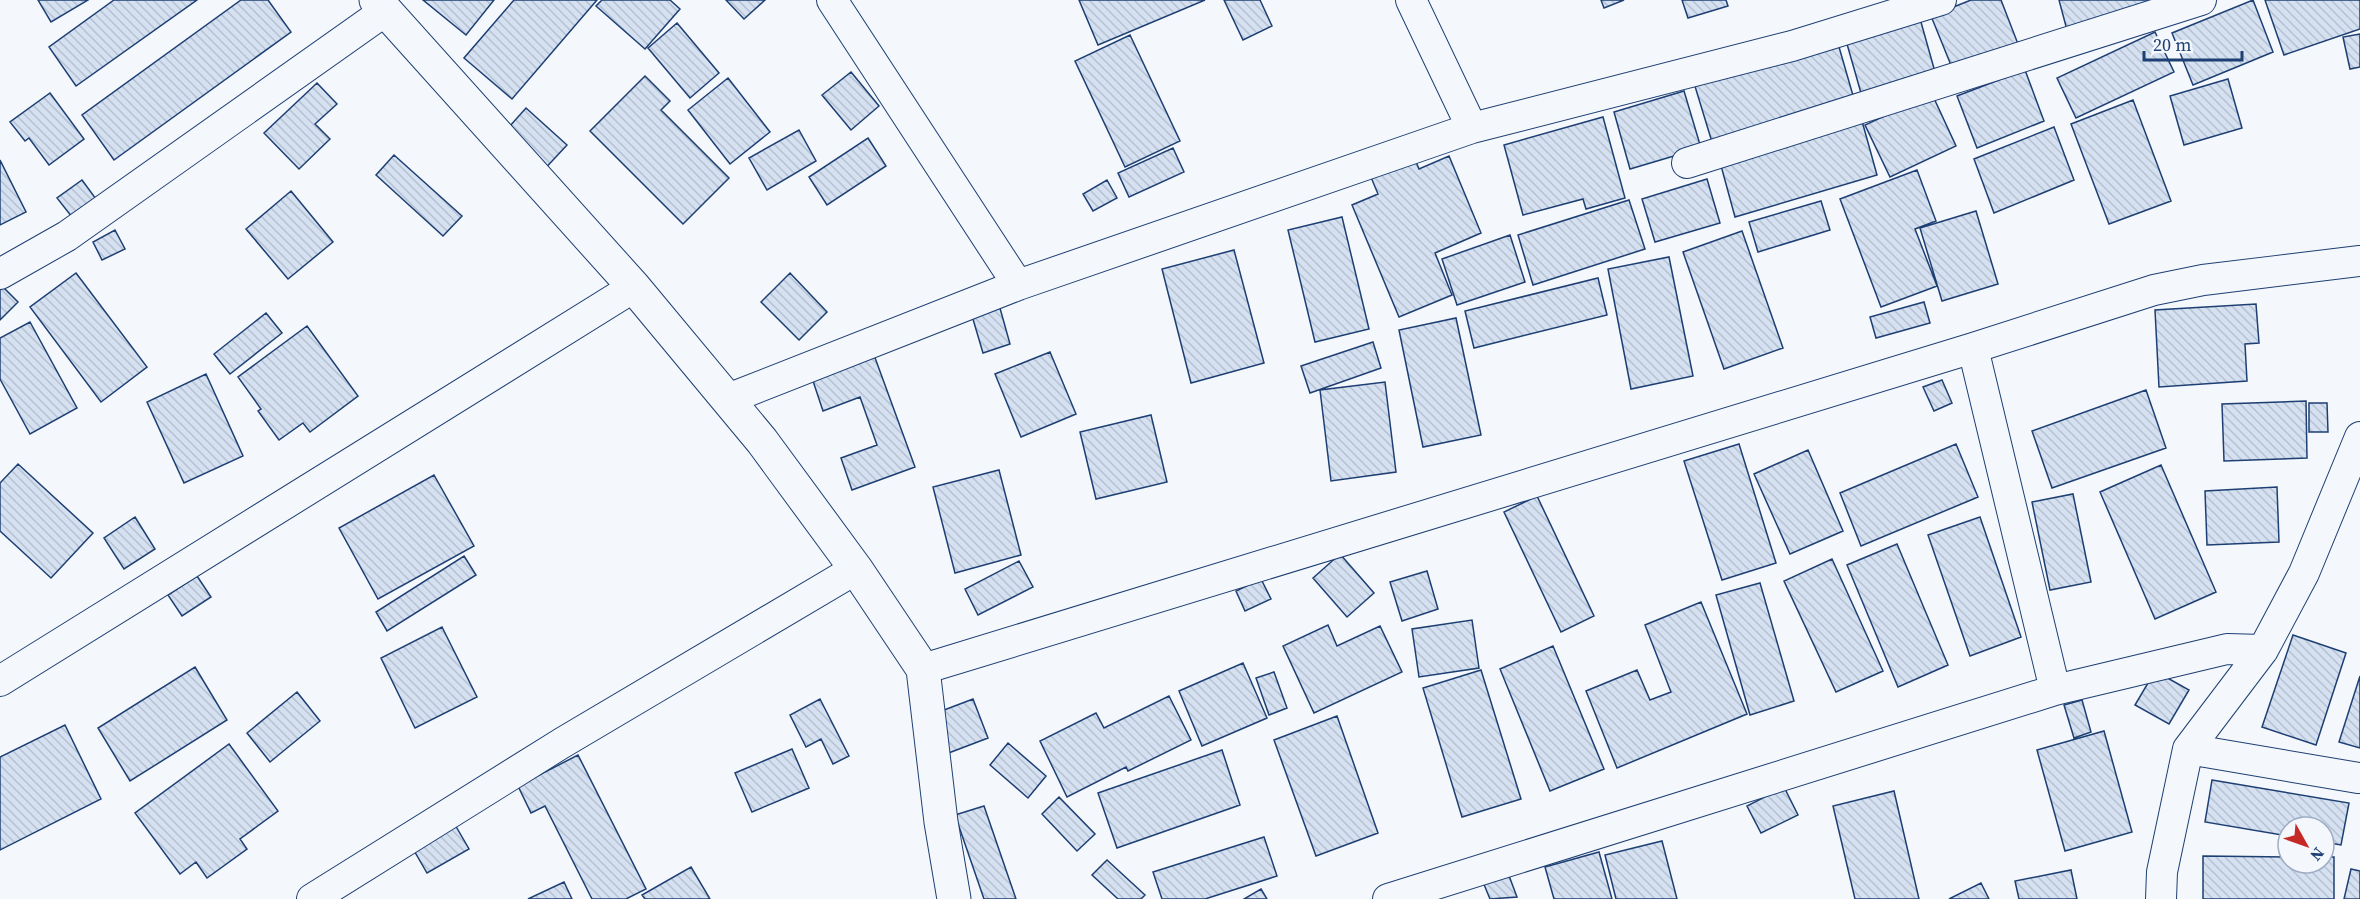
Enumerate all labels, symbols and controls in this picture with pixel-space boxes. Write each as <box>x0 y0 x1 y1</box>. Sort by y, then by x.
scale bar <box>2144 24 2242 62</box>
text: 20 m <box>2153 32 2191 57</box>
north arrow <box>2276 815 2336 875</box>
text: N <box>2305 843 2330 866</box>

